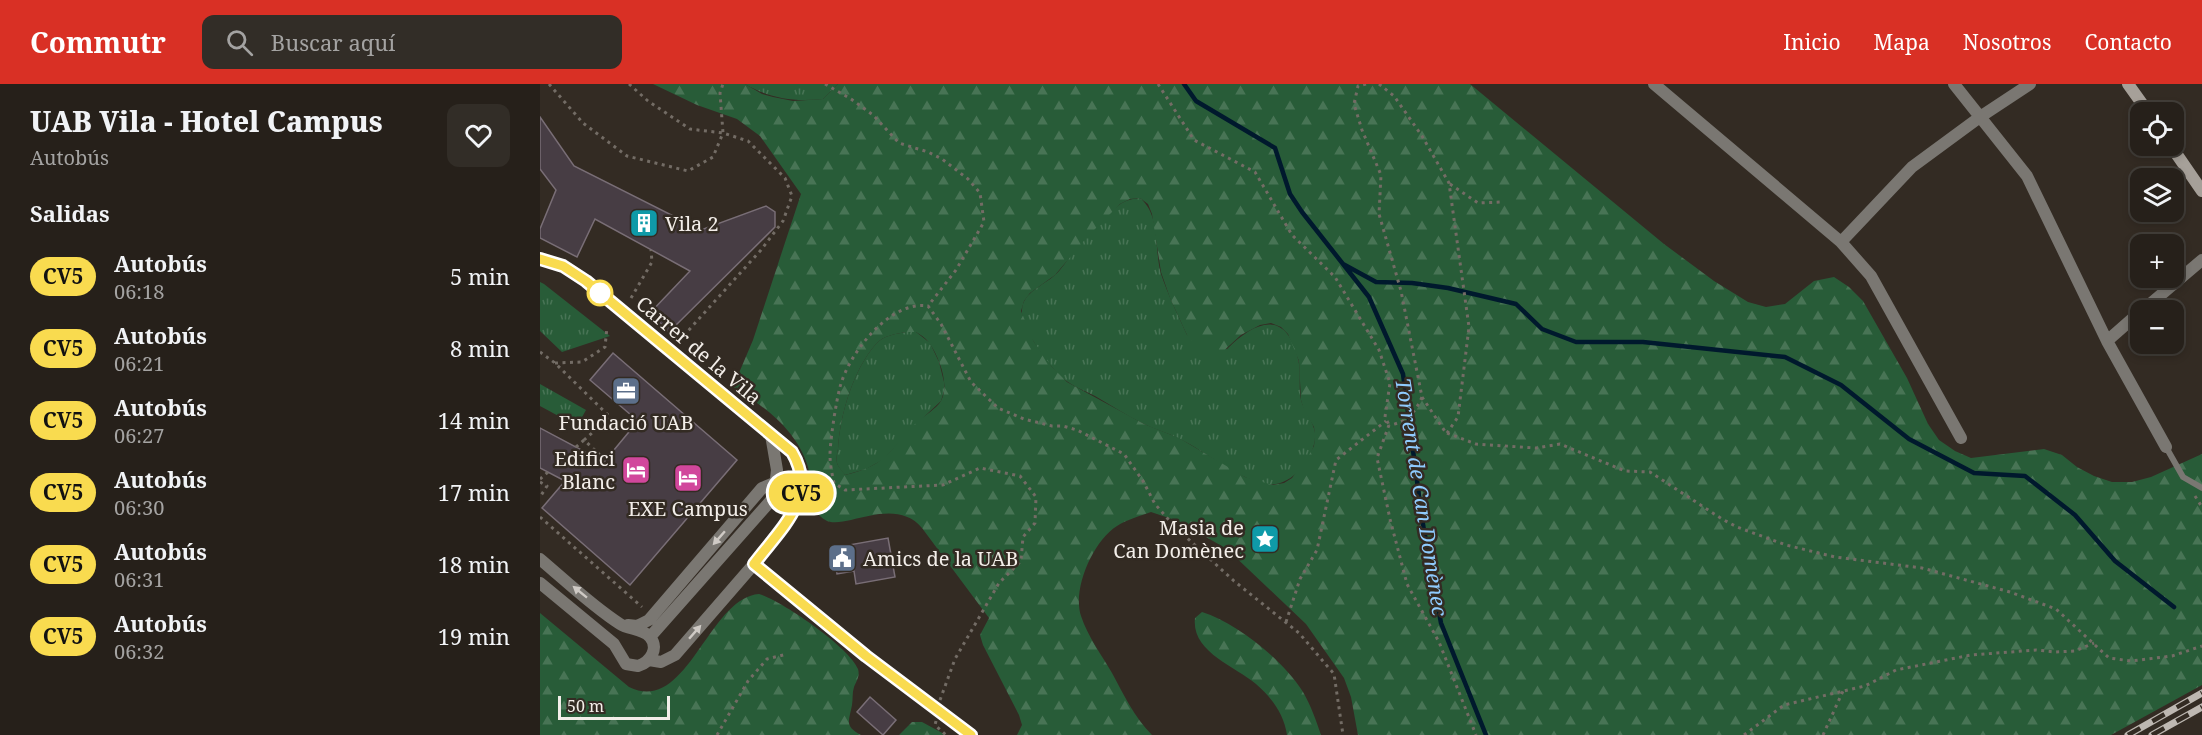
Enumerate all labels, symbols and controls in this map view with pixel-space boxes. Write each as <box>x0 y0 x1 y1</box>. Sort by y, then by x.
search box <box>202 15 622 69</box>
text: Commutr <box>30 23 166 61</box>
icon: search <box>223 26 256 59</box>
text: Buscar aquí <box>271 27 395 57</box>
text: Inicio <box>1783 28 1841 56</box>
text: Mapa <box>1874 28 1930 56</box>
text: Nosotros <box>1963 28 2051 56</box>
text: Contacto <box>2084 28 2172 56</box>
text: UAB Vila - Hotel Campus <box>30 102 383 140</box>
map controls <box>2130 102 2184 354</box>
button: locate <box>2130 102 2184 156</box>
button: heart <box>447 104 510 167</box>
text: Autobús <box>30 144 109 171</box>
button: layers <box>2130 168 2184 222</box>
text: Salidas <box>30 198 110 228</box>
building icon: Vila 2 <box>628 207 660 239</box>
place label: Vila 2 <box>665 210 719 237</box>
button: + <box>2130 234 2184 288</box>
text: Autobús <box>114 248 207 278</box>
text: 5 min <box>450 261 510 291</box>
text: CV5 <box>43 262 83 290</box>
text: 06:18 <box>114 278 164 305</box>
unlabelled marker <box>587 280 613 306</box>
street label: Carrer de la Vila <box>631 290 767 410</box>
button: − <box>2130 300 2184 354</box>
text: Autobús <box>114 320 207 350</box>
text: 8 min <box>450 333 510 363</box>
text: CV5 <box>43 334 83 362</box>
text: 06:21 <box>114 350 164 377</box>
office icon: Fundació UAB <box>610 375 642 407</box>
water label: Torrent de Can Domènec <box>1389 376 1455 619</box>
text: Autobús <box>114 392 207 422</box>
text: 14 min <box>438 405 510 435</box>
text: CV5 <box>43 406 83 434</box>
place label: Fundació UAB <box>558 409 694 436</box>
text: 06:27 <box>114 422 164 449</box>
place label: Edifici Blanc <box>554 445 616 495</box>
hotel icon: Edifici Blanc <box>620 454 652 486</box>
hotel icon: EXE Campus <box>672 462 704 494</box>
text: Autobús <box>114 464 207 494</box>
line badge: CV5 <box>766 474 836 512</box>
text: 17 min <box>438 477 510 507</box>
text: CV5 <box>43 478 83 506</box>
text: CV5 <box>781 479 821 507</box>
text: 06:30 <box>114 494 164 521</box>
place label: EXE Campus <box>628 495 748 522</box>
place label: Masia de Can Domènec <box>1113 514 1244 564</box>
place icon: Masia de Can Domènec <box>1249 523 1281 555</box>
one-way arrow <box>712 530 725 546</box>
text: Autobús <box>114 536 207 566</box>
public building icon: Amics de la UAB <box>826 542 858 574</box>
place label: Amics de la UAB <box>863 545 1018 572</box>
text: 18 min <box>438 549 510 579</box>
text: CV5 <box>43 550 83 578</box>
text: 06:31 <box>114 566 164 593</box>
one-way arrow <box>572 585 588 598</box>
text: Autobús <box>114 608 207 638</box>
text: 19 min <box>438 621 510 651</box>
text: CV5 <box>43 622 83 650</box>
one-way arrow <box>688 625 701 640</box>
text: 06:32 <box>114 638 164 665</box>
scale bar <box>558 693 670 720</box>
text: 50 m <box>567 695 604 717</box>

